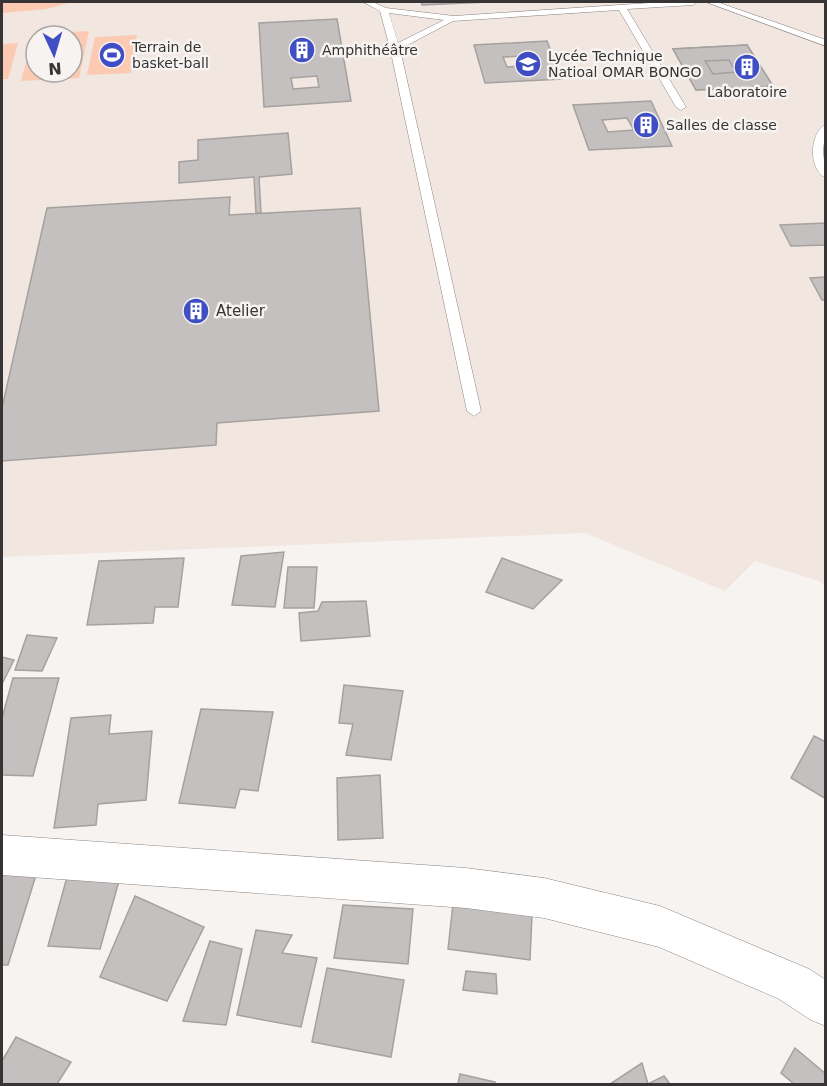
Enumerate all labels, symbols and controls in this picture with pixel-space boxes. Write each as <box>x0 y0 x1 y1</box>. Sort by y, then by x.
north arrow <box>24 24 84 84</box>
building icon: Amphithéâtre <box>287 35 317 65</box>
place label: Terrain de basket-ball <box>131 39 209 71</box>
sports icon: Terrain de basket-ball <box>97 40 127 70</box>
place label: Amphithéâtre <box>322 42 418 58</box>
place label: Lycée Technique Natioal OMAR BONGO <box>548 48 702 80</box>
school or university icon: Lycée Technique Natioal OMAR BONGO <box>513 49 543 79</box>
building icon: Laboratoire <box>732 52 762 82</box>
text: N <box>48 59 62 78</box>
place label: Laboratoire <box>707 84 787 100</box>
building icon: Salles de classe <box>631 110 661 140</box>
place label: Salles de classe <box>666 117 777 133</box>
building icon: Atelier <box>181 296 211 326</box>
place label: Atelier <box>216 302 266 320</box>

